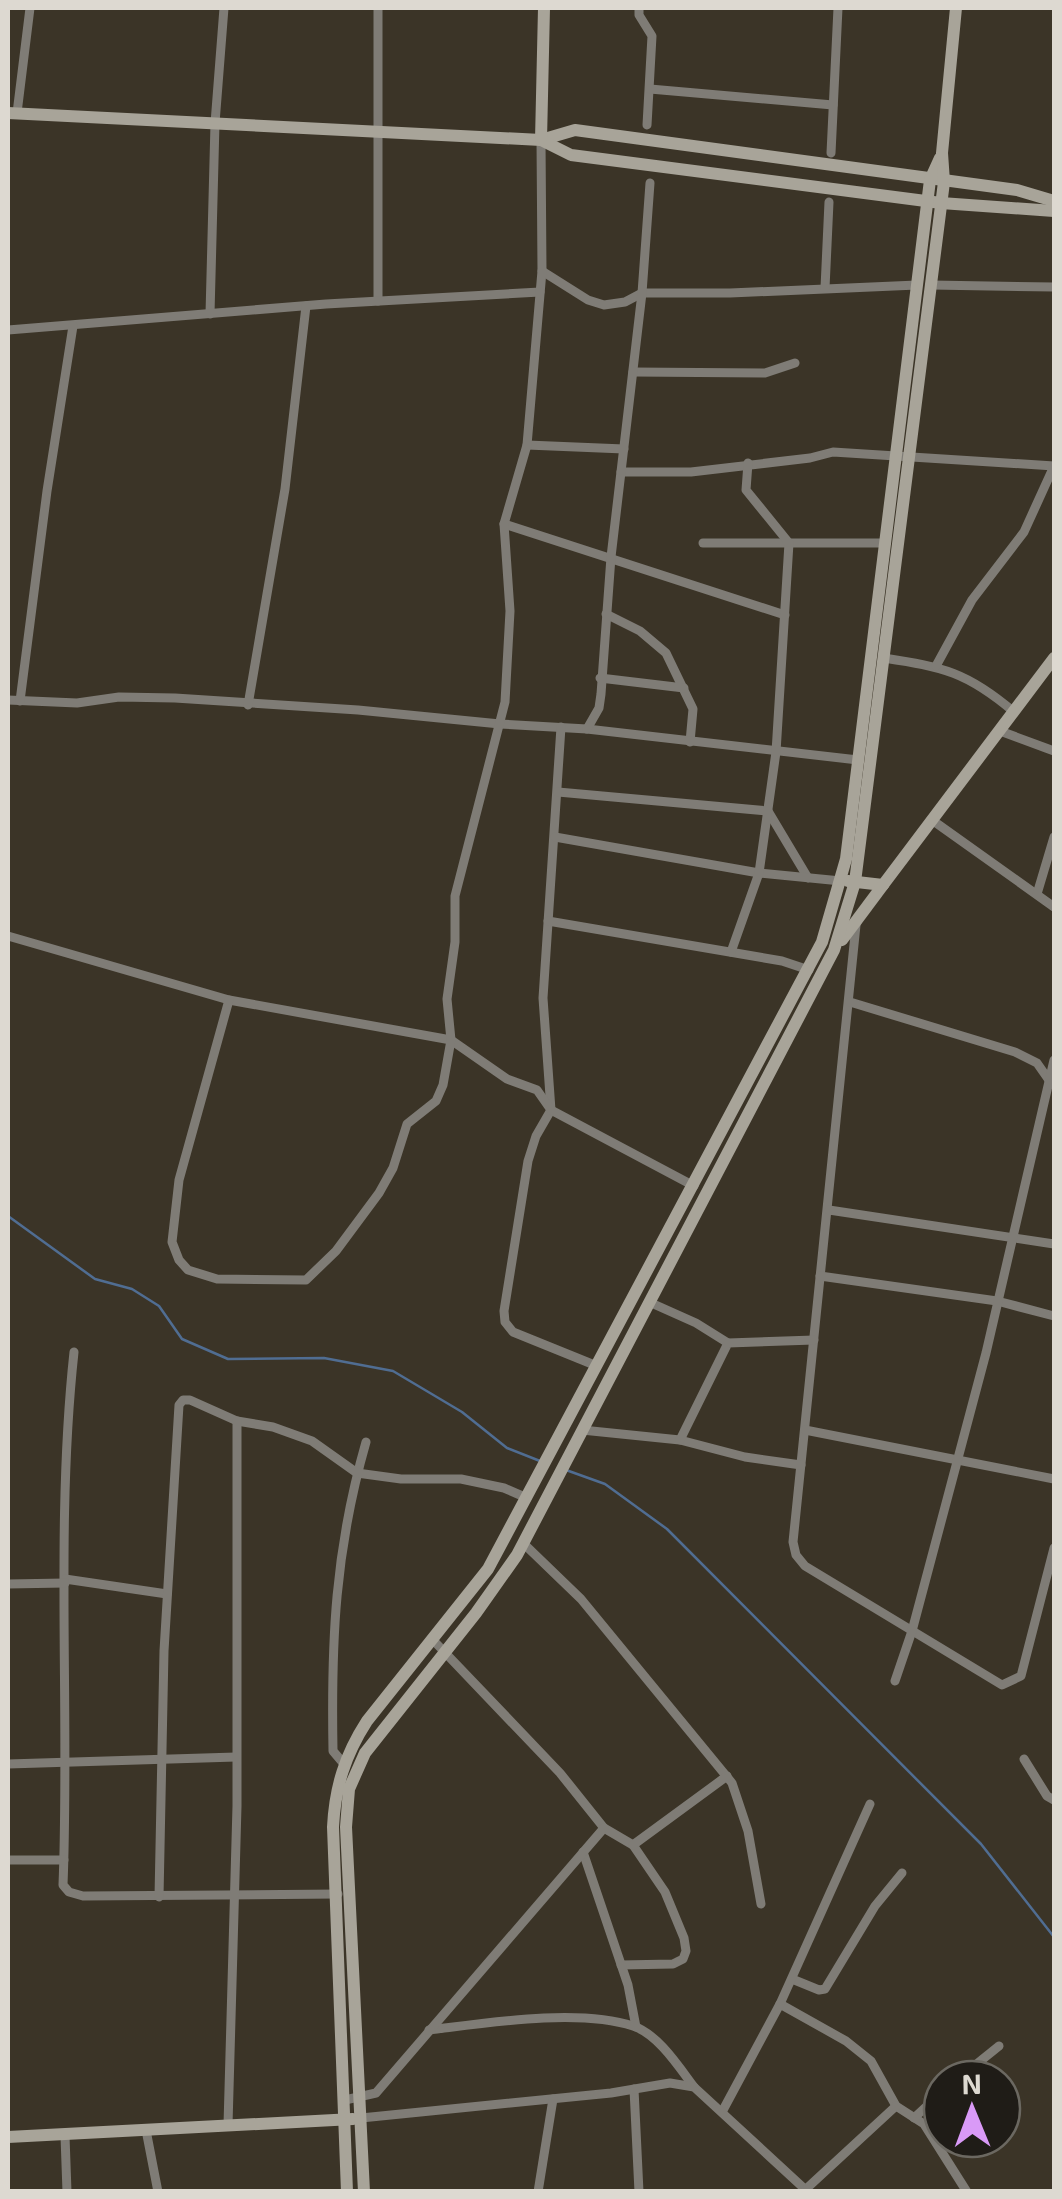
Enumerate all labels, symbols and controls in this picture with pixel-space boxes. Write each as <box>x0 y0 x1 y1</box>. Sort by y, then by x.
north arrow <box>922 2059 1022 2159</box>
text: N <box>961 2066 982 2100</box>

